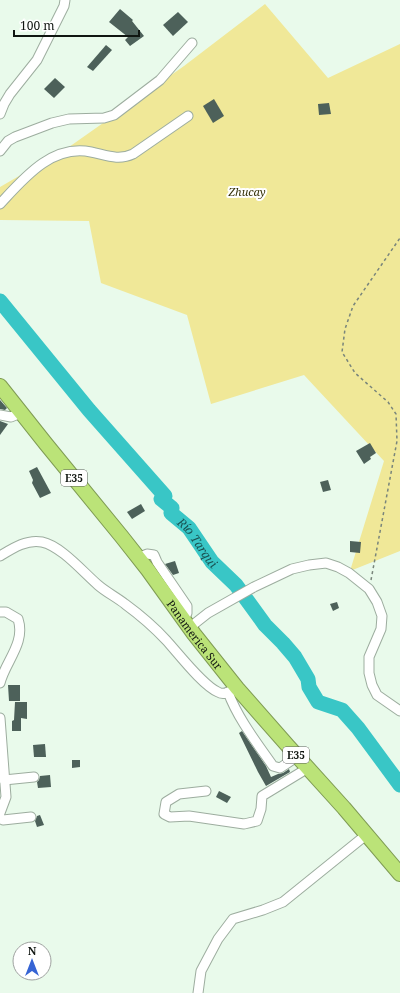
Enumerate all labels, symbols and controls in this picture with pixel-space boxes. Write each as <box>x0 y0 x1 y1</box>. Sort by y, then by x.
scale bar <box>14 12 139 38</box>
text: 100 m <box>20 17 55 34</box>
park label: Zhucay <box>227 184 266 199</box>
road number: E35 <box>61 470 87 486</box>
water label: Río Tarqui <box>173 513 222 572</box>
street label: Panamerica Sur <box>164 596 227 673</box>
road number: E35 <box>283 747 309 763</box>
north arrow <box>12 941 52 981</box>
text: N <box>28 943 37 958</box>

